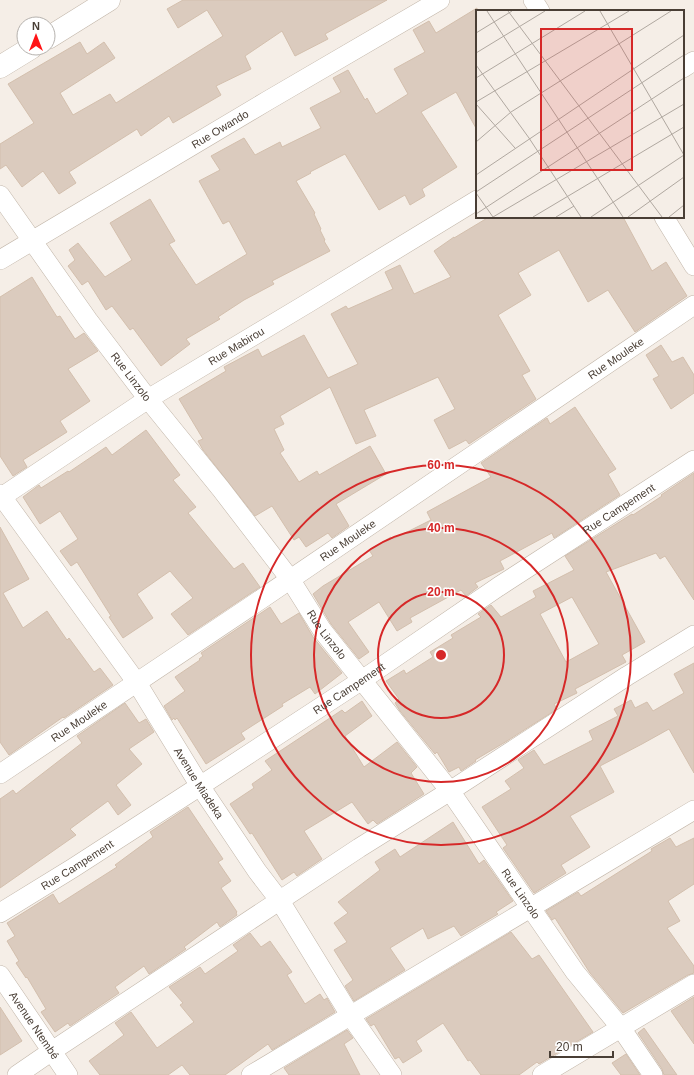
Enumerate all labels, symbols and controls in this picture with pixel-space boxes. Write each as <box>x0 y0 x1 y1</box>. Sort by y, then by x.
inset map <box>476 10 684 218</box>
north arrow <box>16 16 56 56</box>
text: N <box>32 20 40 32</box>
street label: Rue Owando <box>189 107 251 151</box>
street label: Rue Mabirou <box>206 325 266 367</box>
street label: Rue Mouleke <box>586 335 646 381</box>
street label: Rue Linzolo <box>109 350 153 403</box>
text: 60 m <box>427 458 455 472</box>
street label: Rue Campement <box>580 481 657 537</box>
street label: Rue Mouleke <box>318 517 378 563</box>
text: 40 m <box>427 521 455 535</box>
text: 20 m <box>427 585 455 599</box>
street label: Rue Linzolo <box>305 608 349 662</box>
centre of rings <box>434 648 448 662</box>
street label: Rue Campement <box>311 660 387 716</box>
street label: Rue Mouleke <box>49 698 109 744</box>
street label: Avenue Miadeka <box>172 745 226 821</box>
street label: Rue Campement <box>39 838 116 892</box>
street label: Rue Linzolo <box>499 866 542 921</box>
street label: Avenue Ntembé <box>7 990 61 1061</box>
scale bar <box>550 1033 613 1059</box>
text: 20 m <box>556 1040 583 1054</box>

